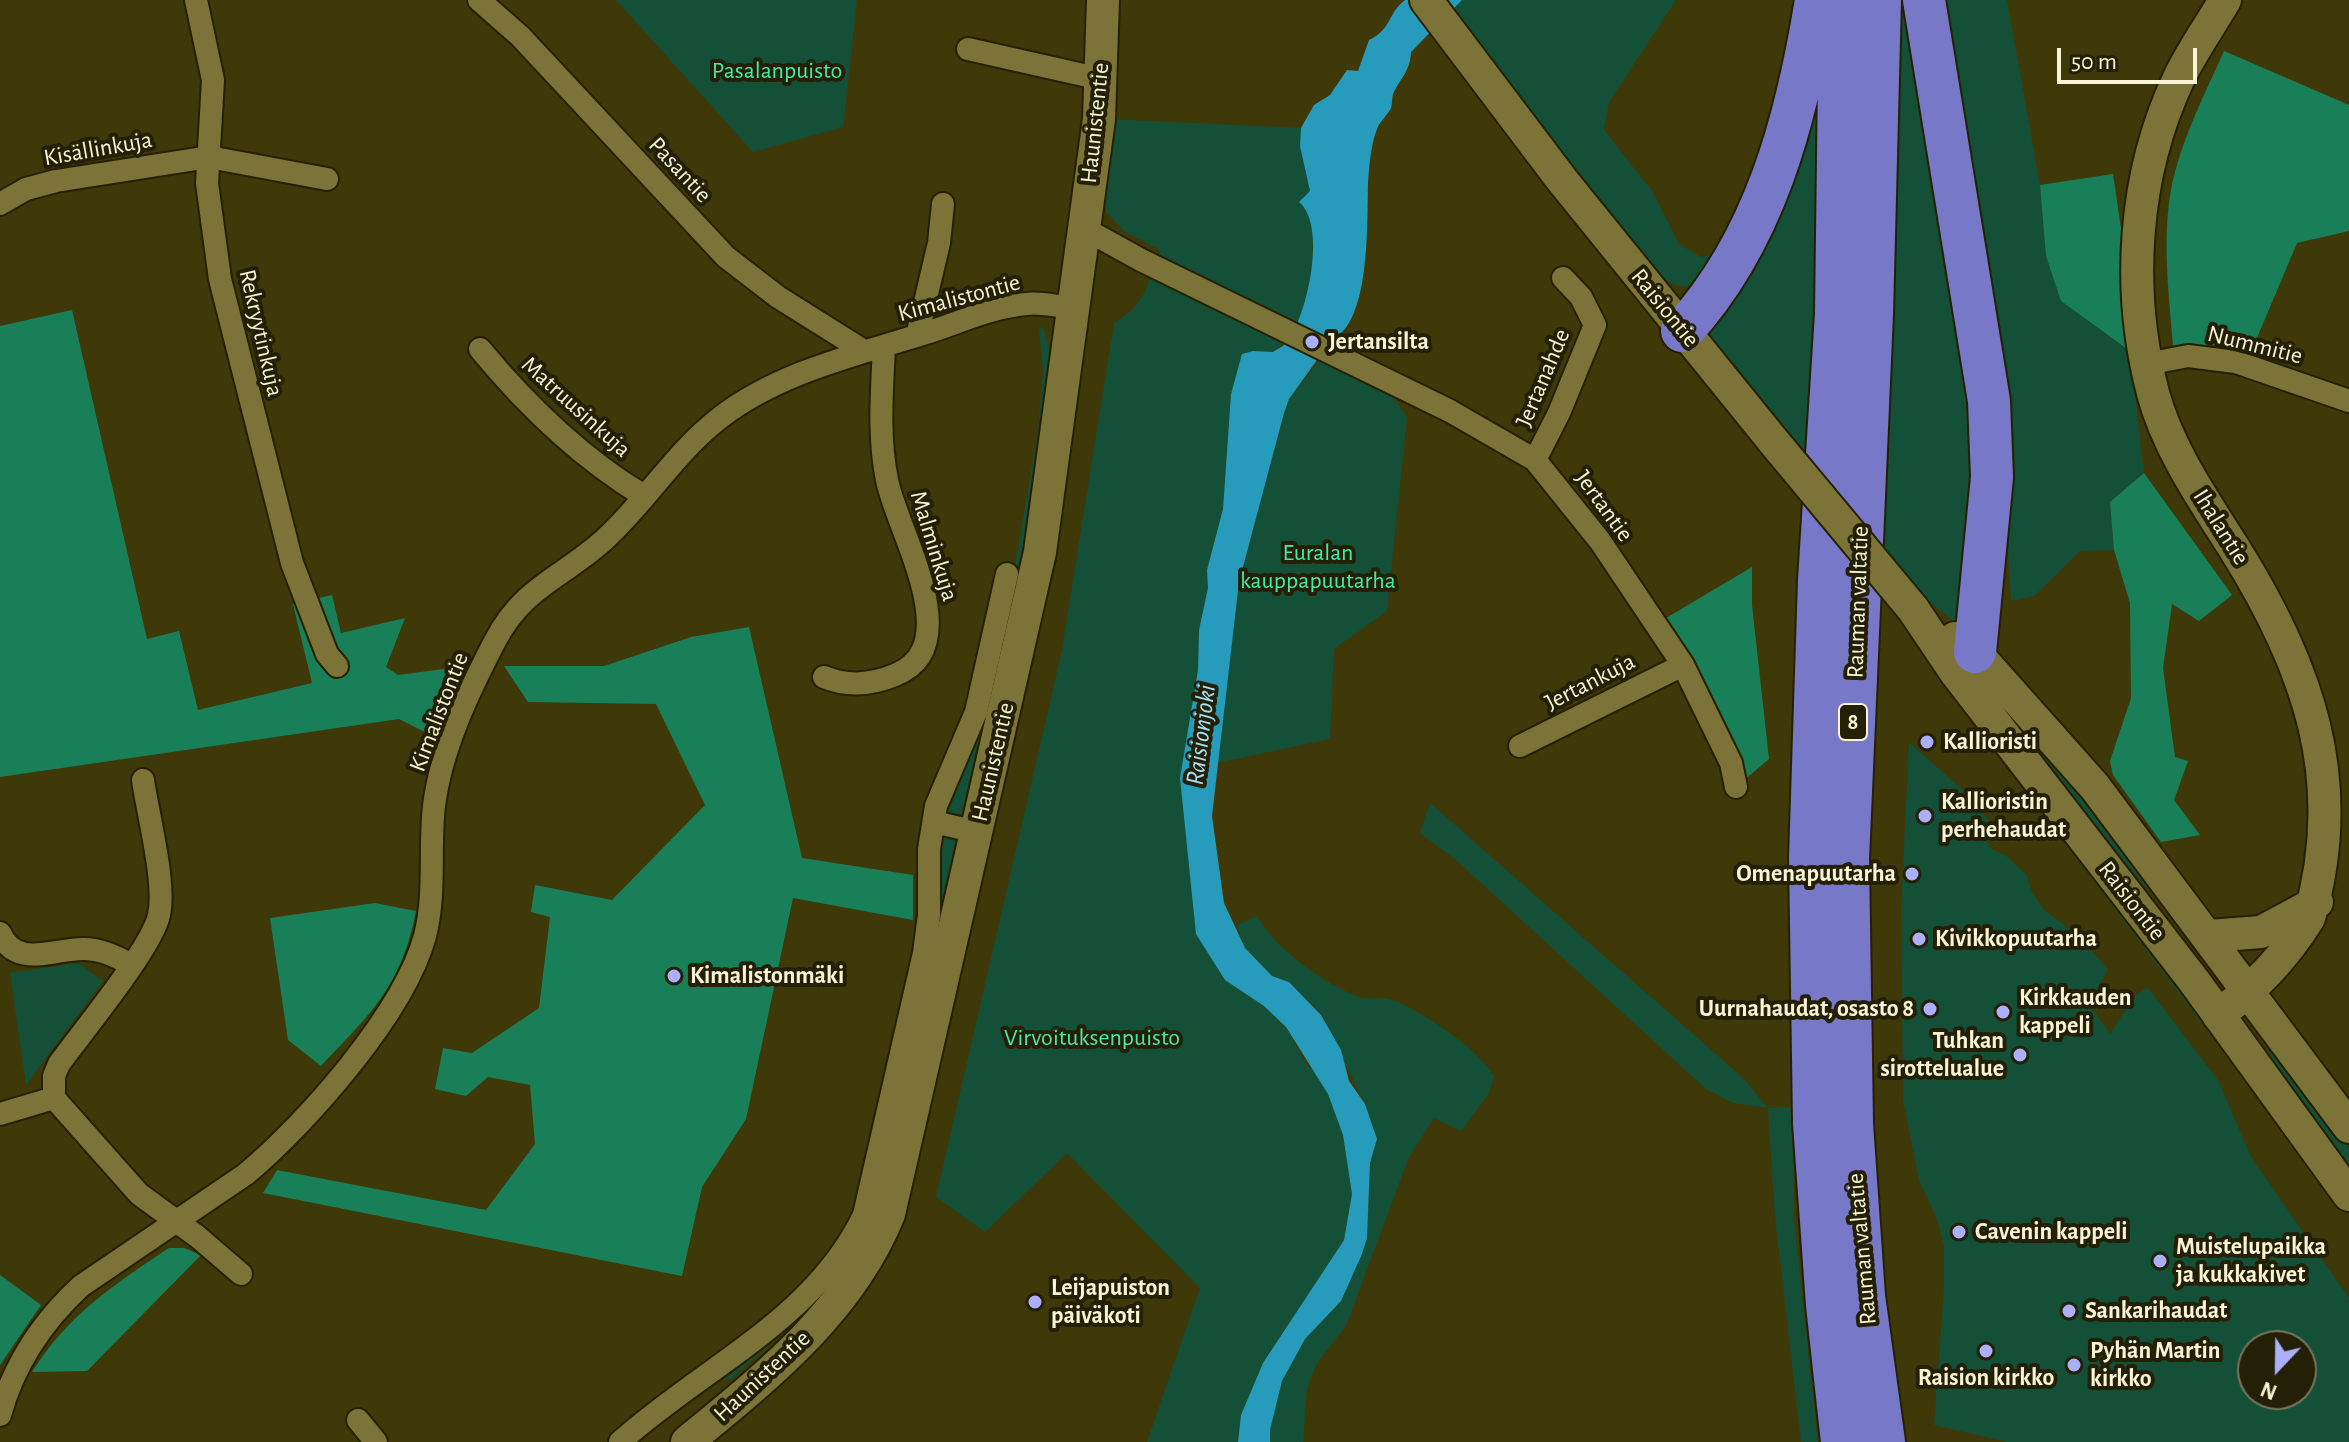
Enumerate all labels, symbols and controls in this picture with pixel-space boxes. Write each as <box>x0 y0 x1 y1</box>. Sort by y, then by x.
scale bar <box>2061 32 2201 82</box>
text: 50 m <box>2071 50 2117 74</box>
park label: Pasalanpuisto <box>712 57 842 85</box>
street label: Haunistentie <box>1074 61 1116 185</box>
street label: Kisällinkuja <box>42 125 154 173</box>
street label: Pasantie <box>642 131 718 209</box>
street label: Raisiontie <box>1625 263 1705 353</box>
street label: Rekryytinkuja <box>232 267 290 399</box>
street label: Kimalistontie <box>895 268 1023 328</box>
street label: Nummitie <box>2205 319 2305 371</box>
street label: Jertanahde <box>1509 325 1577 431</box>
place label: Jertansilta <box>1328 328 1429 356</box>
marker: Jertansilta <box>1303 333 1321 351</box>
street label: Matruusinkuja <box>515 350 637 464</box>
street label: Jertantie <box>1568 465 1640 547</box>
street label: Ihalantie <box>2187 484 2255 570</box>
street label: Malminkuja <box>904 487 964 605</box>
street label: Rauman valtatie <box>1841 525 1875 679</box>
park label: Euralan kauppapuutarha <box>1240 539 1396 595</box>
street label: Jertankuja <box>1540 647 1640 717</box>
street label: Kimalistontie <box>403 648 475 776</box>
water label: Raisionjoki <box>1179 683 1223 787</box>
street label: Haunistentie <box>965 700 1021 824</box>
road number: 8 <box>1839 704 1867 740</box>
place label: Kallioristi <box>1943 728 2037 756</box>
marker: Kallioristi <box>1918 733 1936 751</box>
place label: Kallioristin perhehaudat <box>1941 788 2066 844</box>
marker: Kallioristin perhehaudat <box>1916 807 1934 825</box>
street label: Raisiontie <box>2092 856 2172 946</box>
place label: Omenapuutarha <box>1736 860 1896 888</box>
marker: Omenapuutarha <box>1903 865 1921 883</box>
place label: Kivikkopuutarha <box>1935 925 2097 953</box>
marker: Kivikkopuutarha <box>1910 930 1928 948</box>
place label: Kimalistonmäki <box>690 962 844 990</box>
marker: Kimalistonmäki <box>665 967 683 985</box>
place label: Kirkkauden kappeli <box>2019 984 2132 1040</box>
place label: Uurnahaudat, osasto 8 <box>1699 995 1914 1023</box>
marker: Uurnahaudat, osasto 8 <box>1921 1000 1939 1018</box>
marker: Kirkkauden kappeli <box>1994 1003 2012 1021</box>
park label: Virvoituksenpuisto <box>1004 1024 1180 1052</box>
place label: Tuhkan sirottelualue <box>1880 1027 2004 1083</box>
marker: Tuhkan sirottelualue <box>2011 1046 2029 1064</box>
street label: Rauman valtatie <box>1841 1172 1883 1326</box>
place label: Cavenin kappeli <box>1975 1218 2127 1246</box>
marker: Cavenin kappeli <box>1950 1223 1968 1241</box>
place label: Muistelupaikka ja kukkakivet <box>2176 1233 2326 1289</box>
marker: Muistelupaikka ja kukkakivet <box>2151 1252 2169 1270</box>
place label: Leijapuiston päiväkoti <box>1051 1274 1170 1330</box>
marker: Leijapuiston päiväkoti <box>1026 1293 1044 1311</box>
place label: Sankarihaudat <box>2085 1297 2227 1325</box>
marker: Sankarihaudat <box>2060 1302 2078 1320</box>
street label: Haunistentie <box>708 1324 816 1428</box>
north arrow <box>2237 1330 2317 1410</box>
place label: Pyhän Martin kirkko <box>2090 1337 2221 1393</box>
marker: Raision kirkko <box>1977 1342 1995 1360</box>
marker: Pyhän Martin kirkko <box>2065 1356 2083 1374</box>
place label: Raision kirkko <box>1918 1364 2054 1392</box>
text: N <box>2258 1377 2280 1403</box>

